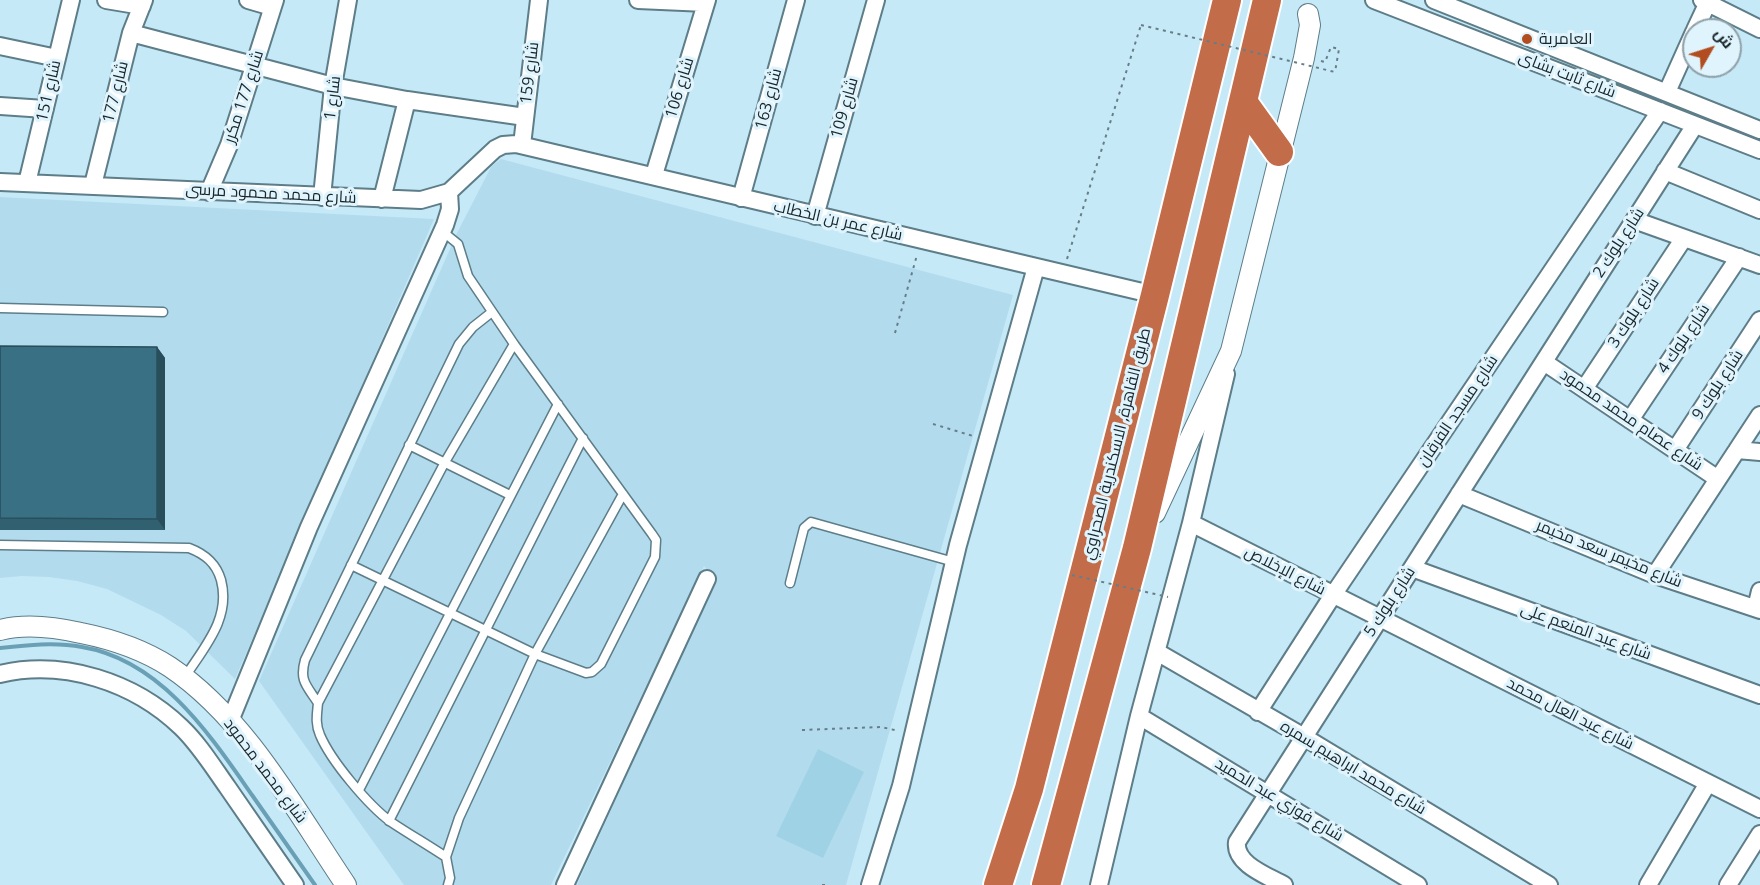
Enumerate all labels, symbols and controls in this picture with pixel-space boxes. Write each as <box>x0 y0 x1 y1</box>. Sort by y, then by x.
north arrow <box>1682 18 1742 78</box>
text: ش <box>1709 23 1739 53</box>
place label: العامرية <box>1539 29 1592 49</box>
marker: العامرية <box>1520 32 1534 46</box>
street label: شارع 159 <box>517 41 543 105</box>
street label: شارع 177 مكرر <box>220 48 268 146</box>
street label: شارع ثابت بشاى <box>1516 48 1618 102</box>
street label: شارع 106 <box>662 55 698 121</box>
street label: شارع 151 <box>33 58 65 124</box>
street label: شارع 177 <box>99 59 133 125</box>
street label: شارع 163 <box>752 66 786 132</box>
street label: شارع 1 <box>321 75 345 121</box>
street label: شارع 109 <box>827 75 863 141</box>
street label: شارع محمد محمود مرسى <box>185 180 357 208</box>
street label: شارع عمر بن الخطاب <box>772 197 904 245</box>
street label: شارع بلوك 2 <box>1589 204 1649 282</box>
street label: شارع بلوك 3 <box>1604 274 1664 352</box>
street label: شارع بلوك 4 <box>1654 301 1714 377</box>
street label: طريق القاهرة, الاسكندرية الصحراوي <box>1079 326 1155 562</box>
street label: شارع بلوك 9 <box>1688 346 1748 424</box>
street label: شارع مسجد الفرقان <box>1414 352 1502 470</box>
street label: شارع عصام محمد محمود <box>1556 365 1706 475</box>
street label: شارع مخيمر سعد مخيمر <box>1533 516 1685 592</box>
street label: شارع الإخلاص <box>1241 542 1329 600</box>
street label: شارع بلوك 5 <box>1360 563 1420 641</box>
street label: شارع عبد المنعم على <box>1518 599 1654 665</box>
street label: شارع عبد العال محمد <box>1503 674 1637 754</box>
street label: شارع محمد محمود <box>219 715 311 827</box>
street label: شارع محمد ابراهيم سمره <box>1277 717 1429 819</box>
street label: شارع فوزي عبد الحميد <box>1211 754 1347 846</box>

